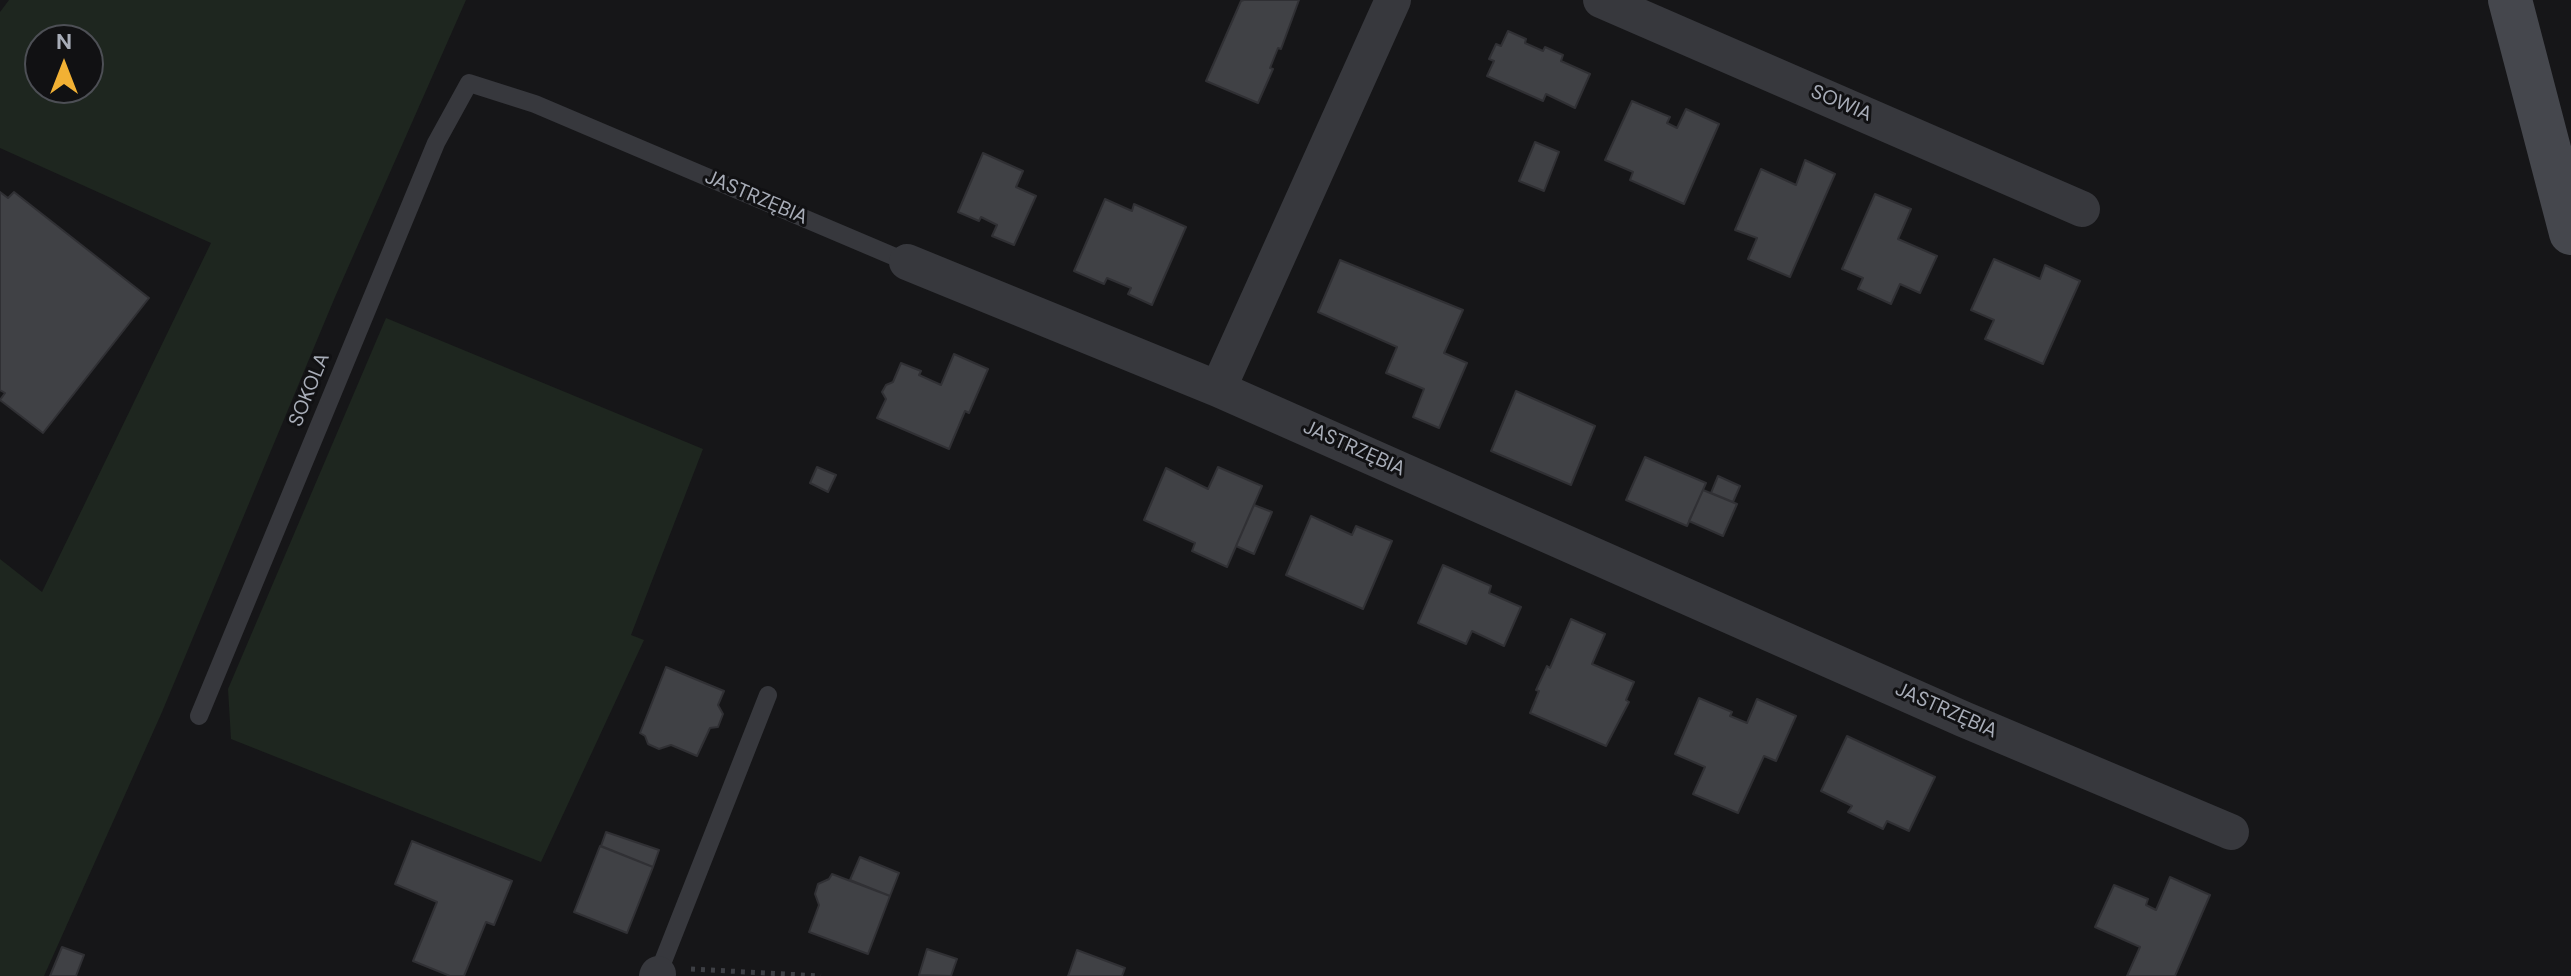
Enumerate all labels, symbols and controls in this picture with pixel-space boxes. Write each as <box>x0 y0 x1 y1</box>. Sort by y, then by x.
north arrow <box>24 24 104 104</box>
text: N <box>56 27 72 56</box>
street label: SOWIA <box>1807 80 1875 128</box>
street label: JASTRZĘBIA <box>701 166 811 230</box>
street label: SOKOLA <box>284 350 336 430</box>
street label: JASTRZĘBIA <box>1299 416 1409 482</box>
street label: JASTRZĘBIA <box>1891 678 2001 744</box>

